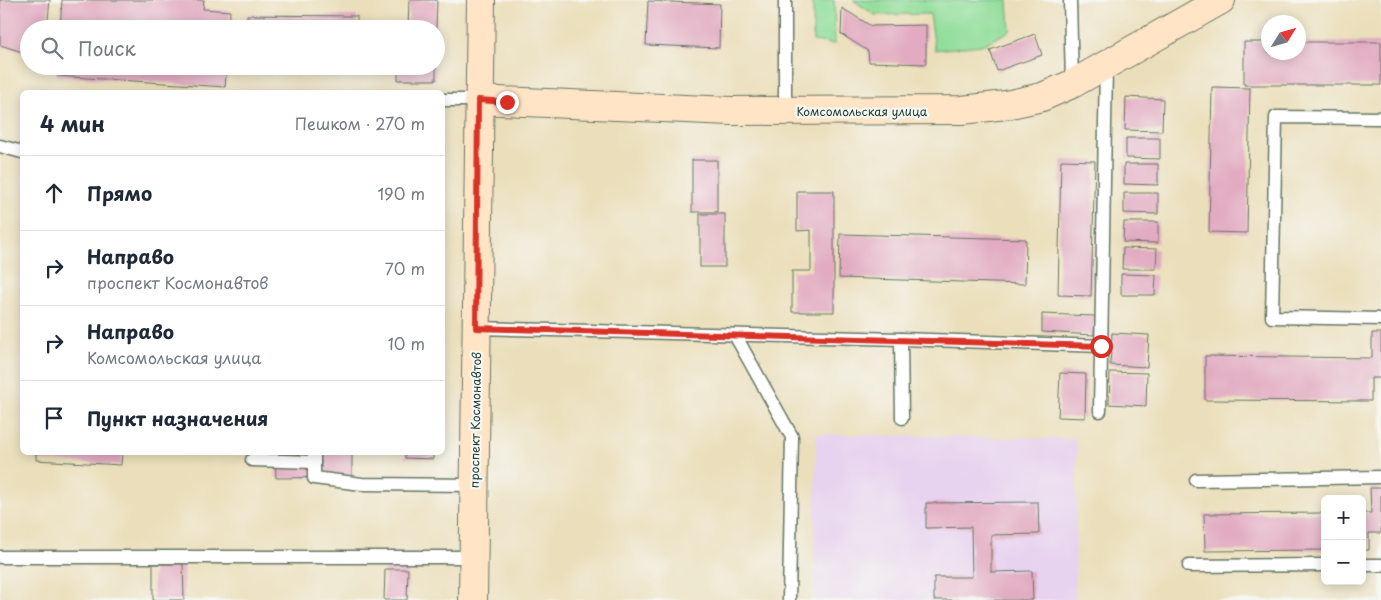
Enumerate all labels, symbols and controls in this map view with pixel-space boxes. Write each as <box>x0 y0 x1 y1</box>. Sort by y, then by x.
north arrow <box>1261 15 1306 60</box>
search box <box>20 20 445 75</box>
icon: search <box>38 34 66 62</box>
text: Поиск <box>78 34 136 62</box>
route end <box>496 91 519 114</box>
street label: Комсомольская улица <box>797 102 928 120</box>
text: 4 мин <box>40 107 105 139</box>
text: Пешком · 270 m <box>295 111 425 135</box>
icon: ahead <box>40 179 68 207</box>
text: Прямо <box>87 179 152 207</box>
text: 190 m <box>377 181 425 205</box>
text: Направо <box>87 242 174 270</box>
icon: right <box>40 254 68 282</box>
text: 70 m <box>385 256 425 280</box>
text: проспект Космонавтов <box>87 270 269 294</box>
text: Направо <box>87 317 174 345</box>
icon: right <box>40 329 68 357</box>
text: 10 m <box>388 331 425 355</box>
route start <box>1090 335 1113 358</box>
text: Комсомольская улица <box>87 345 261 369</box>
street label: проспект Космонавтов <box>465 352 485 488</box>
icon: arrive <box>40 404 68 432</box>
text: Пункт назначения <box>87 404 268 432</box>
map controls <box>1321 495 1366 585</box>
button: + <box>1321 495 1366 540</box>
button: − <box>1321 540 1366 585</box>

